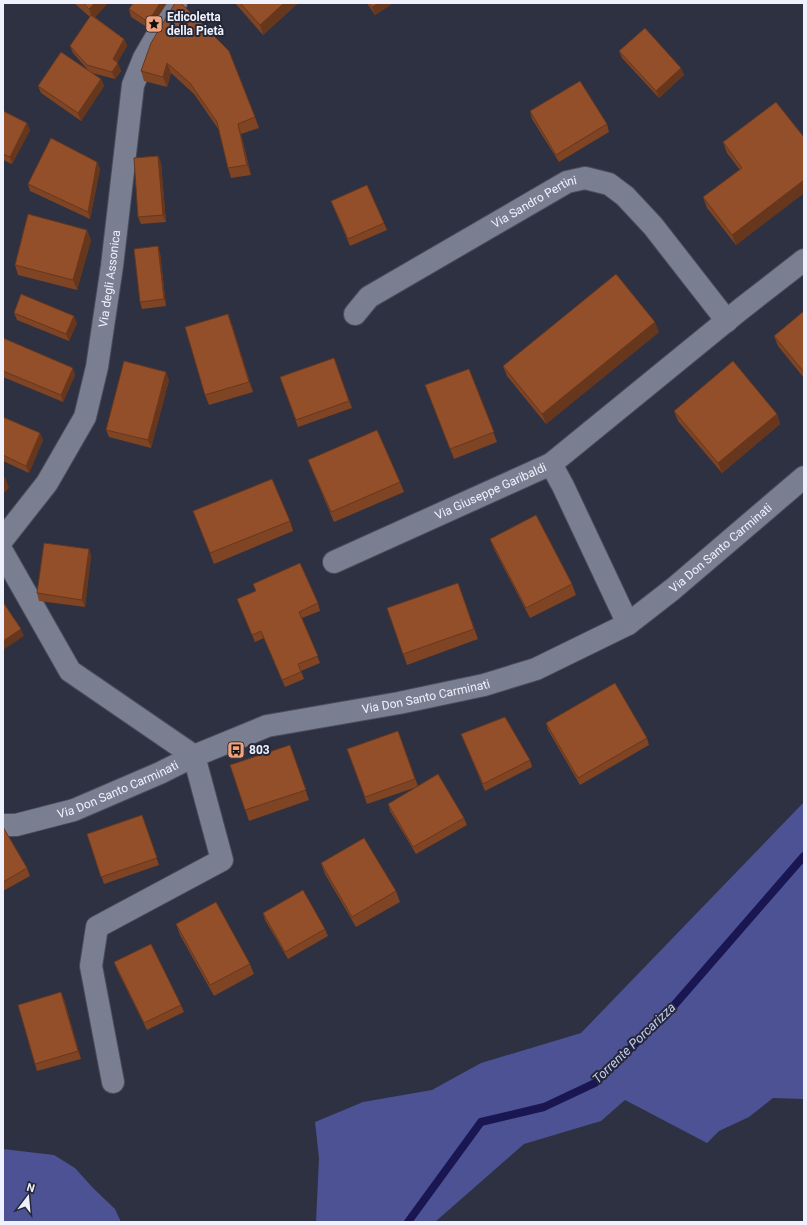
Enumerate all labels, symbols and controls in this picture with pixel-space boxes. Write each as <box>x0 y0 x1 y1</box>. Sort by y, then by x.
place label: Edicoletta della Pietà <box>167 10 224 38</box>
place icon: Edicoletta della Pietà <box>144 14 164 34</box>
street label: Via Sandro Pertini <box>489 173 578 231</box>
street label: Via degli Assonica <box>96 229 123 328</box>
street label: Via Giuseppe Garibaldi <box>433 460 549 522</box>
street label: Via Don Santo Carminati <box>667 500 775 596</box>
street label: Via Don Santo Carminati <box>361 677 492 716</box>
bus stop icon: 803 <box>226 740 246 760</box>
place label: 803 <box>249 743 270 757</box>
street label: Via Don Santo Carminati <box>56 758 181 821</box>
water label: Torrente Porcarizza <box>589 999 679 1086</box>
north arrow <box>8 1177 48 1217</box>
text: N <box>25 1181 36 1195</box>

